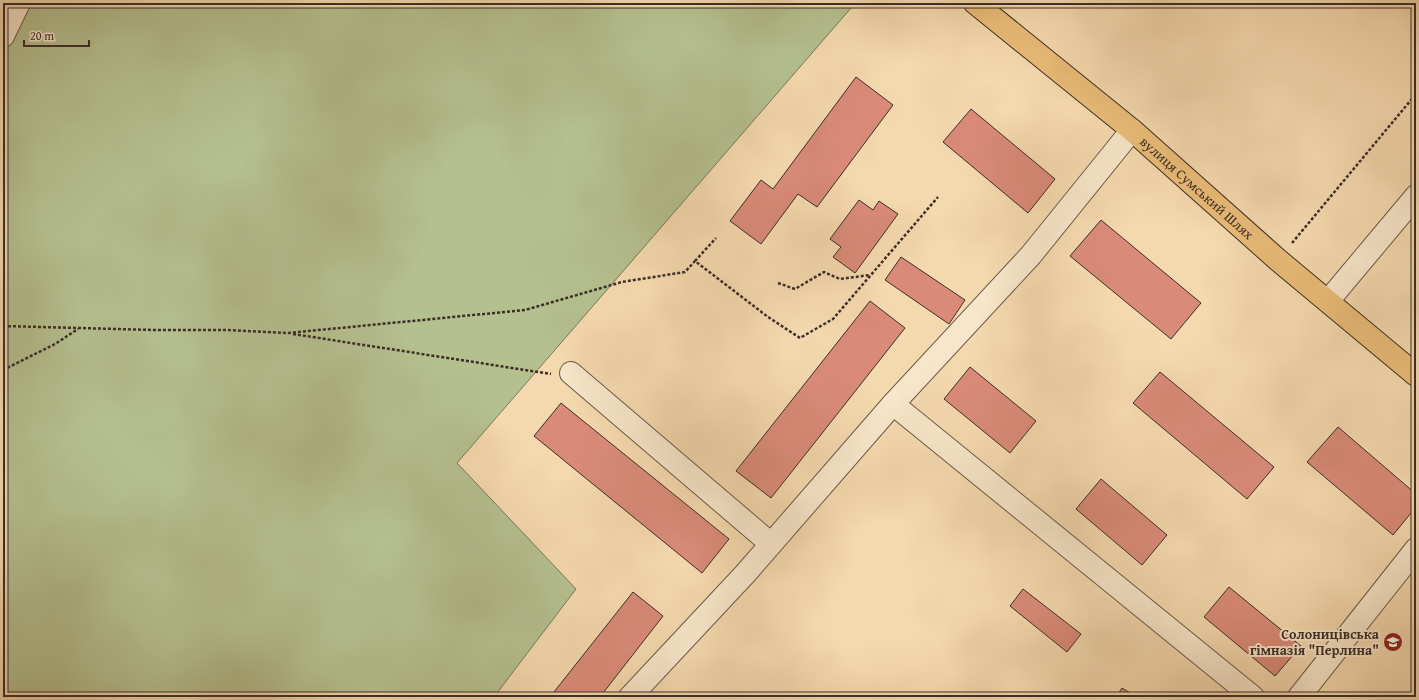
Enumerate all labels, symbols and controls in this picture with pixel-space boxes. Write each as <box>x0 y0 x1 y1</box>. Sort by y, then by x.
scale bar <box>24 22 89 48</box>
text: 20 m <box>30 27 54 44</box>
street label: вулиця Сумський Шлях <box>1136 132 1259 245</box>
place label: Солоницівська гімназія "Перлина" <box>1250 624 1380 660</box>
school or university icon: Солоницівська гімназія "Перлина" <box>1382 631 1404 653</box>

